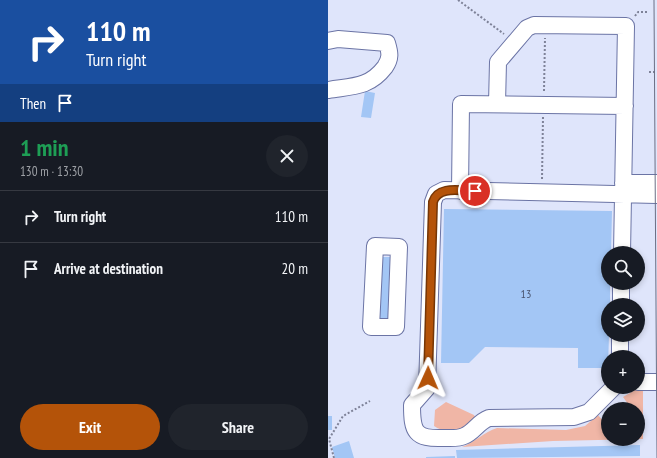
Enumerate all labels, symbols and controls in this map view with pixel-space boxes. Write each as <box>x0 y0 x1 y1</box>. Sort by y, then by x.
text: 110 m <box>86 12 150 49</box>
icon: right <box>20 16 72 68</box>
text: Turn right <box>86 48 146 71</box>
icon: arrive <box>54 92 76 114</box>
text: Then <box>20 94 46 113</box>
text: 1 min <box>20 132 68 163</box>
button: close <box>266 135 308 177</box>
text: 130 m · 13:30 <box>20 163 83 180</box>
pin <box>458 174 492 208</box>
icon: arrive <box>464 180 486 202</box>
icon: right <box>20 206 42 228</box>
text: Turn right <box>54 207 106 226</box>
text: 110 m <box>275 207 308 226</box>
map controls <box>601 246 645 446</box>
button: search <box>601 246 645 290</box>
icon: arrive <box>20 258 42 280</box>
text: Arrive at destination <box>54 259 163 278</box>
text: 20 m <box>282 259 308 278</box>
house number: 13 <box>521 286 531 301</box>
button: layers <box>601 298 645 342</box>
button: + <box>601 350 645 394</box>
position arrow <box>407 357 449 399</box>
button: − <box>601 402 645 446</box>
button: Exit <box>20 404 160 450</box>
button: Share <box>168 404 308 450</box>

